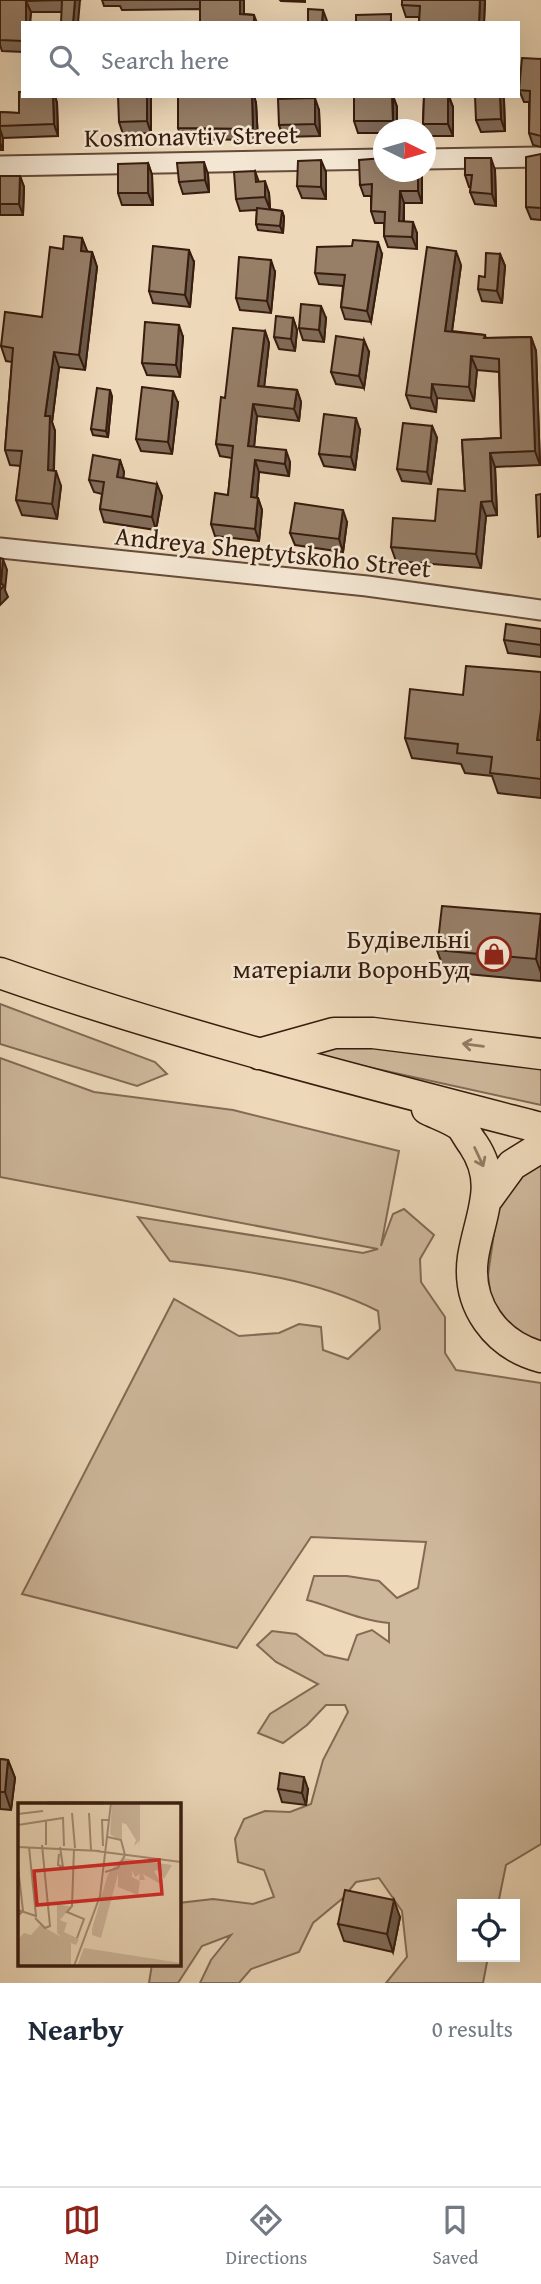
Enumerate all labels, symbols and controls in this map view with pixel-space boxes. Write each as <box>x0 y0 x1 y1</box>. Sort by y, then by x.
search box <box>21 21 520 98</box>
text: Search here <box>101 40 229 79</box>
icon: search <box>45 41 83 79</box>
street label: Kosmonavtiv Street <box>84 114 298 157</box>
north arrow <box>373 119 436 182</box>
street label: Andreya Sheptytskoho Street <box>113 515 433 588</box>
place label: Будівельні матеріали ВоронБуд <box>233 919 470 988</box>
shop icon: Будівельні матеріали ВоронБуд <box>475 935 513 973</box>
one-way arrow <box>462 1039 485 1052</box>
one-way arrow <box>473 1146 487 1167</box>
inset map <box>18 1803 180 1966</box>
map controls <box>457 1899 520 1962</box>
button: locate <box>457 1899 520 1962</box>
text: Nearby <box>28 2007 124 2051</box>
text: 0 results <box>432 2012 513 2045</box>
tab: Map <box>63 2201 101 2271</box>
tab: Directions <box>226 2201 307 2271</box>
tab: Saved <box>432 2201 478 2271</box>

